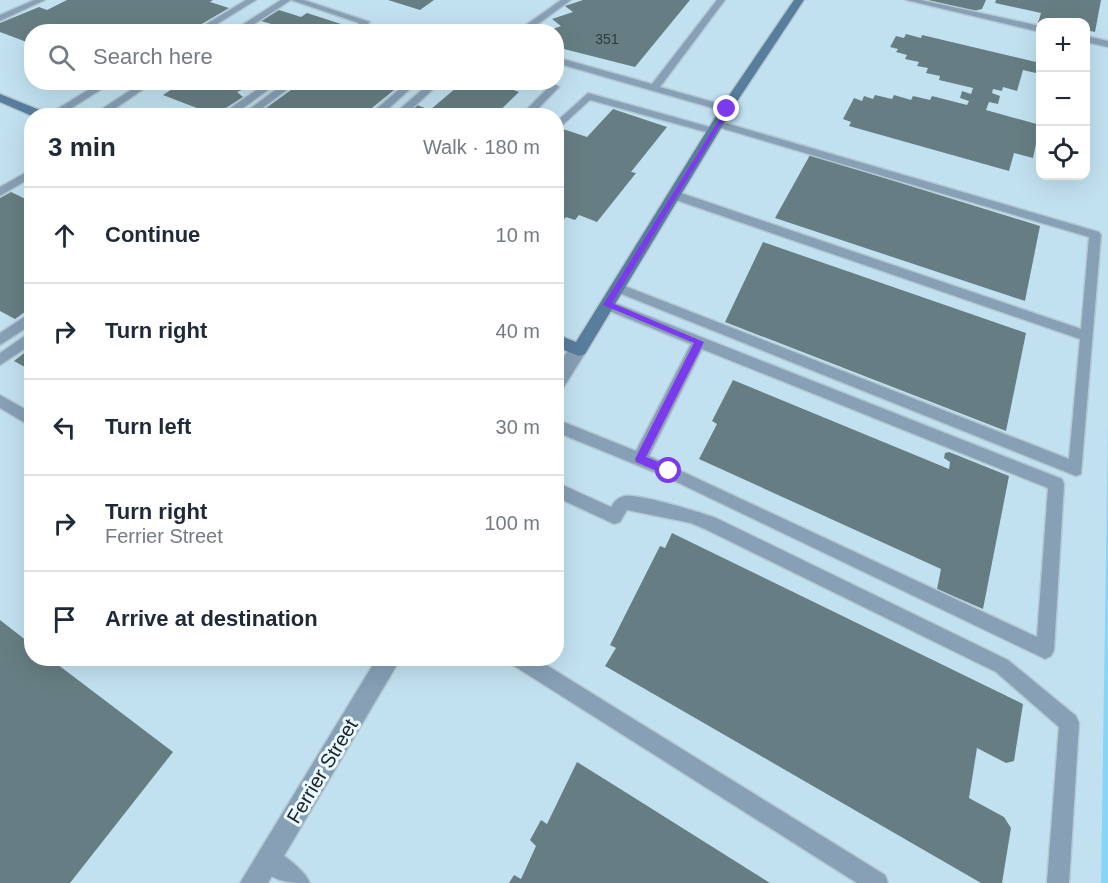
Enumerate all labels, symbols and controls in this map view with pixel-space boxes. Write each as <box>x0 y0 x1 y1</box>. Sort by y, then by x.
map controls <box>1036 18 1090 180</box>
button: + <box>1036 18 1090 72</box>
search box <box>24 24 564 90</box>
house number: 351 <box>595 31 619 47</box>
icon: search <box>45 41 78 74</box>
text: Search here <box>93 44 213 69</box>
button: − <box>1036 72 1090 126</box>
route end <box>713 95 739 121</box>
button: locate <box>1036 126 1090 180</box>
text: 3 min <box>48 132 116 162</box>
text: Walk · 180 m <box>423 136 540 158</box>
icon: ahead <box>48 219 81 252</box>
text: Continue <box>105 222 200 247</box>
text: 10 m <box>496 224 540 246</box>
icon: right <box>48 315 81 348</box>
text: Turn right <box>105 318 207 343</box>
text: 40 m <box>496 320 540 342</box>
icon: left <box>48 411 81 444</box>
text: Turn left <box>105 414 191 439</box>
text: 30 m <box>496 416 540 438</box>
route start <box>655 457 681 483</box>
text: Turn right <box>105 499 207 524</box>
icon: right <box>48 507 81 540</box>
text: 100 m <box>484 512 540 534</box>
text: Ferrier Street <box>105 525 223 547</box>
icon: arrive <box>48 603 81 636</box>
text: Arrive at destination <box>105 606 318 631</box>
street label: Ferrier Street <box>282 714 362 827</box>

